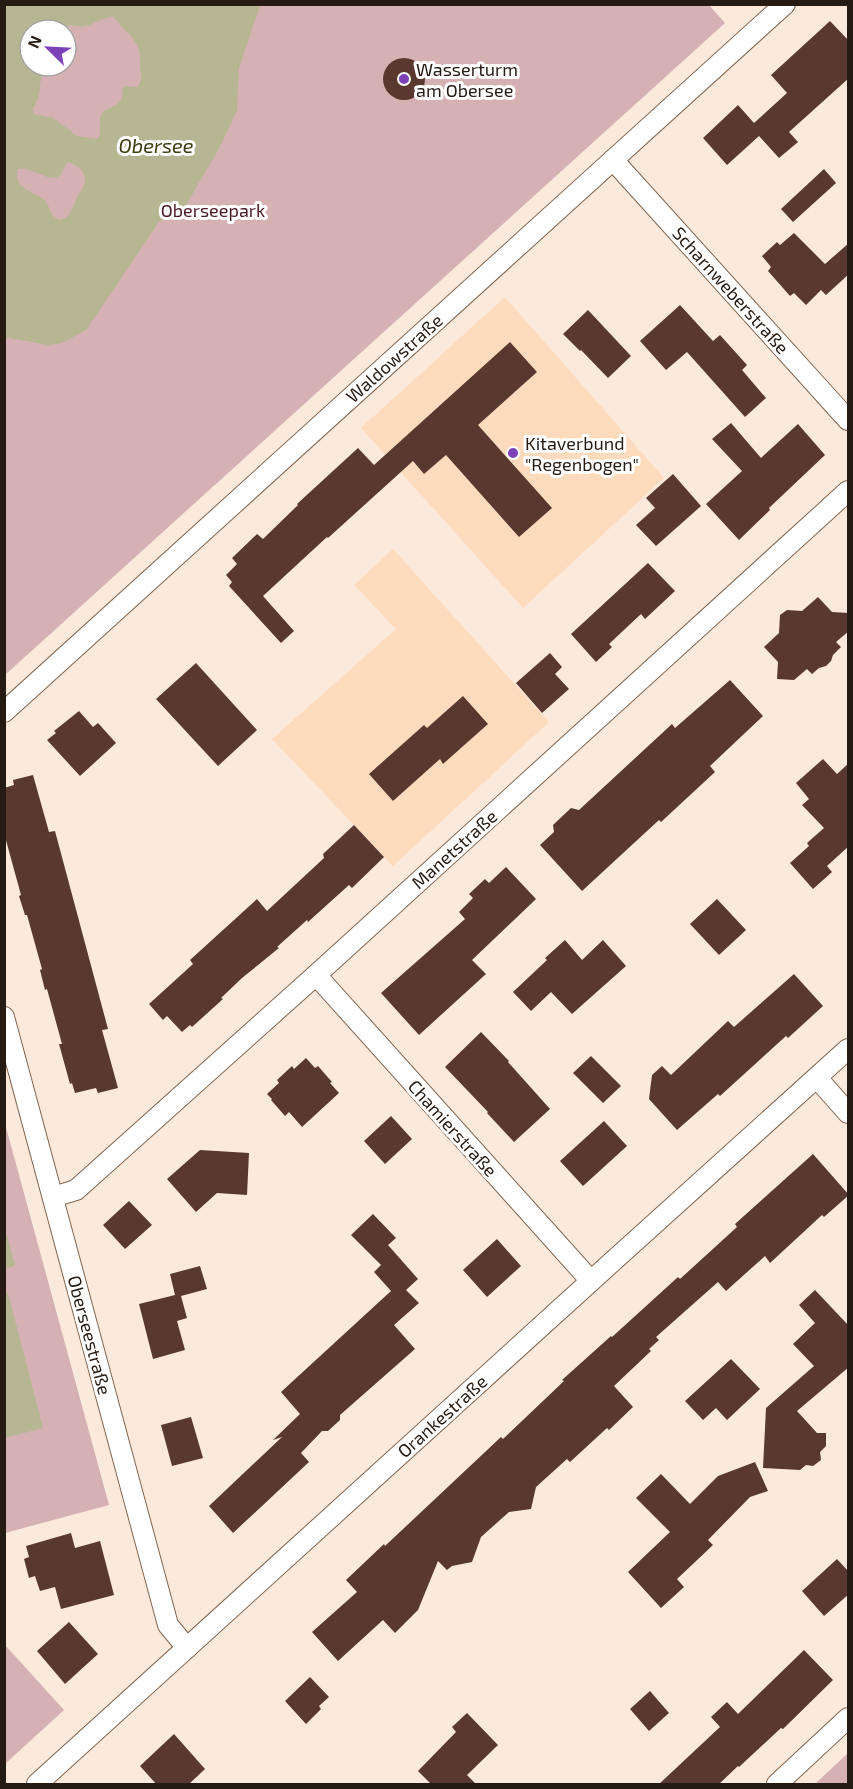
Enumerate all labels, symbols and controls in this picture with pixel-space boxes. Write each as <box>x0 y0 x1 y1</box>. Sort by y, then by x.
north arrow <box>18 18 78 78</box>
text: N <box>23 33 45 51</box>
place label: Wasserturm am Obersee <box>416 58 518 101</box>
marker: Wasserturm am Obersee <box>397 72 411 86</box>
water label: Obersee <box>118 133 194 157</box>
park label: Oberseepark <box>161 199 265 221</box>
street label: Scharnweberstraße <box>668 222 794 358</box>
street label: Waldowstraße <box>341 309 447 407</box>
place label: Kitaverbund "Regenbogen" <box>525 432 639 475</box>
marker: Kitaverbund "Regenbogen" <box>506 446 520 460</box>
street label: Manetstraße <box>407 805 501 893</box>
street label: Chamierstraße <box>404 1075 502 1181</box>
street label: Oberseestraße <box>64 1273 116 1397</box>
street label: Orankestraße <box>393 1370 491 1462</box>

